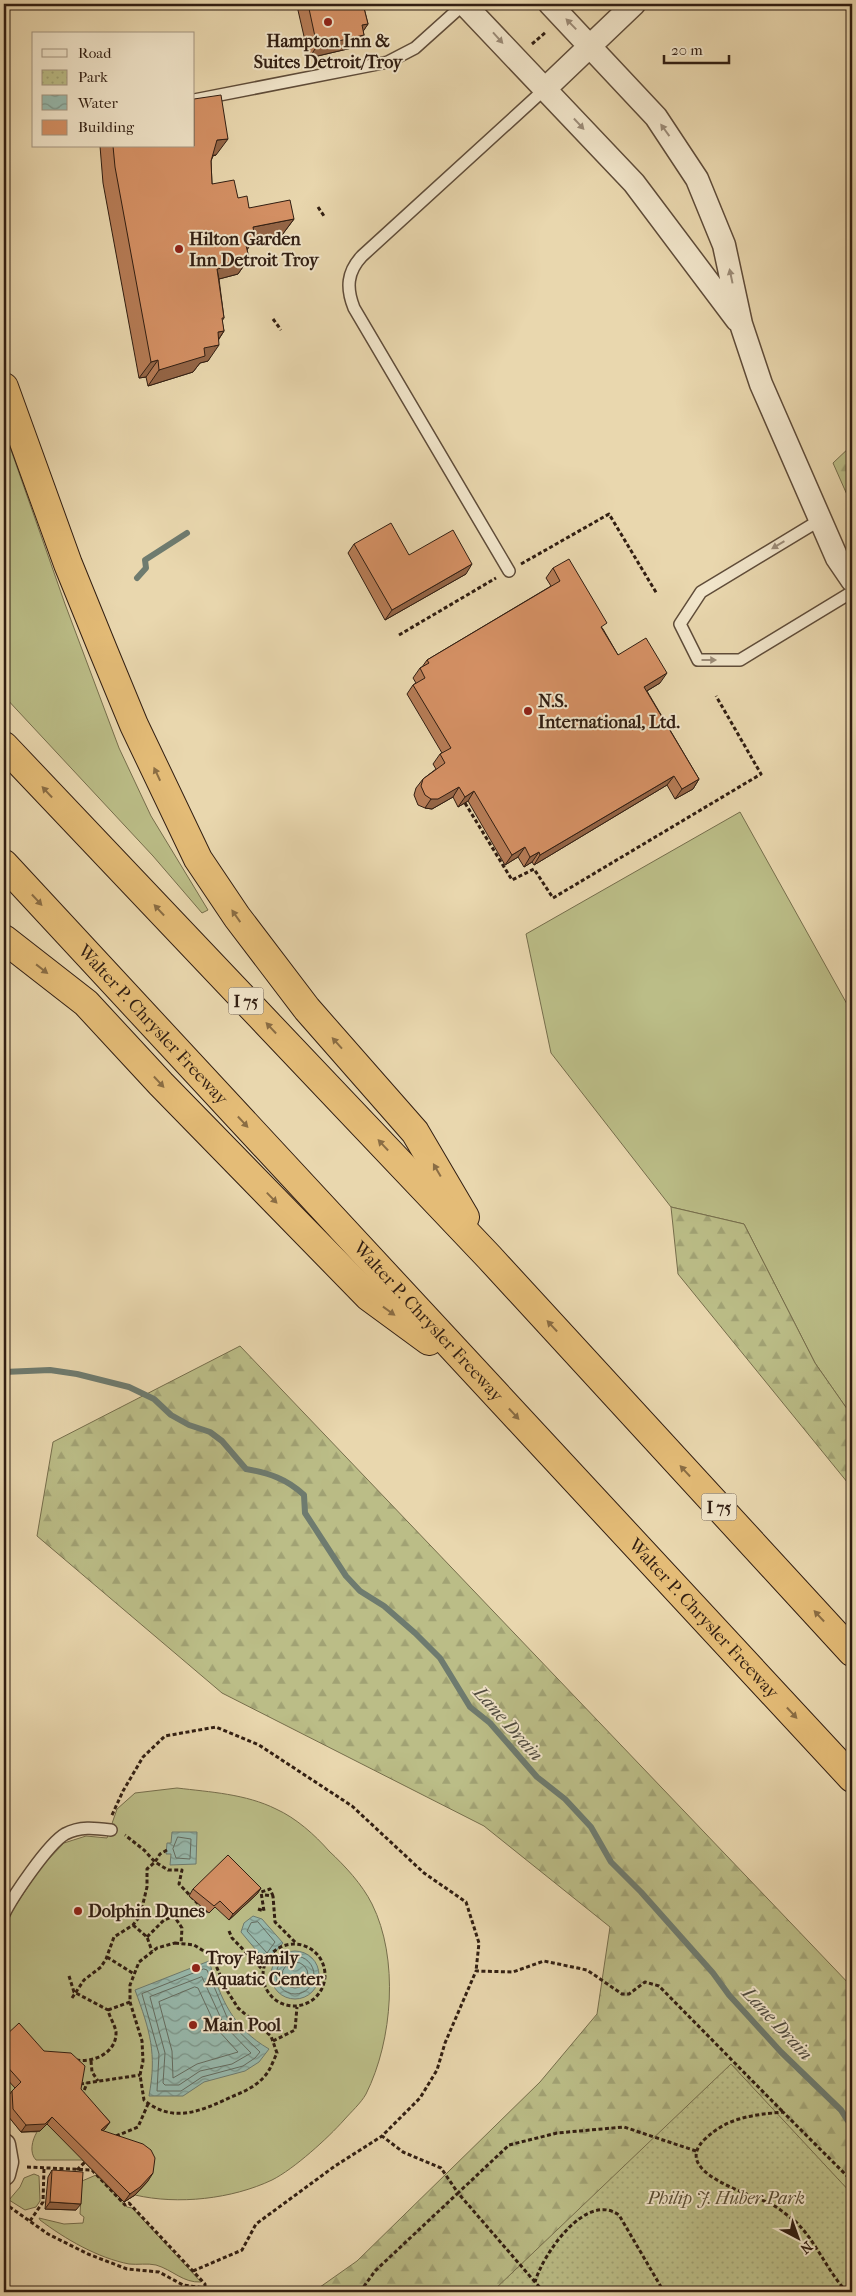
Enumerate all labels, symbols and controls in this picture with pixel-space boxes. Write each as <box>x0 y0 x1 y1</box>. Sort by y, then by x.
marker: Hampton Inn & Suites Detroit/Troy <box>322 16 334 28</box>
one-way arrow <box>565 18 577 30</box>
place label: Hampton Inn & Suites Detroit/Troy <box>254 31 404 73</box>
legend <box>32 32 195 148</box>
one-way arrow <box>492 32 504 44</box>
scale bar <box>664 32 728 64</box>
text: 20 m <box>671 41 703 59</box>
text: Road <box>78 44 112 62</box>
text: Park <box>78 68 108 86</box>
text: Water <box>77 94 118 112</box>
text: Building <box>78 118 135 136</box>
one-way arrow <box>573 118 585 130</box>
one-way arrow <box>660 123 670 136</box>
place label: Hilton Garden Inn Detroit Troy <box>189 229 320 271</box>
marker: Hilton Garden Inn Detroit Troy <box>173 243 185 255</box>
one-way arrow <box>726 268 734 284</box>
one-way arrow <box>772 541 785 550</box>
one-way arrow <box>701 656 717 664</box>
place label: N.S. International, Ltd. <box>538 691 681 733</box>
marker: N.S. International, Ltd. <box>522 705 534 717</box>
one-way arrow <box>153 767 161 781</box>
one-way arrow <box>41 786 53 798</box>
one-way arrow <box>31 894 43 906</box>
one-way arrow <box>153 904 165 916</box>
one-way arrow <box>231 909 241 922</box>
street label: Walter P. Chrysler Freeway <box>73 940 233 1110</box>
one-way arrow <box>35 964 48 975</box>
road number: I 75 <box>228 988 264 1014</box>
one-way arrow <box>265 1022 277 1034</box>
one-way arrow <box>331 1037 343 1049</box>
one-way arrow <box>153 1076 165 1088</box>
one-way arrow <box>237 1116 249 1128</box>
one-way arrow <box>377 1140 389 1152</box>
one-way arrow <box>433 1163 442 1176</box>
one-way arrow <box>266 1192 278 1204</box>
street label: Walter P. Chrysler Freeway <box>348 1237 508 1407</box>
one-way arrow <box>382 1306 396 1316</box>
one-way arrow <box>546 1321 558 1333</box>
one-way arrow <box>508 1408 520 1420</box>
one-way arrow <box>679 1465 691 1477</box>
road number: I 75 <box>702 1494 736 1520</box>
street label: Walter P. Chrysler Freeway <box>624 1534 784 1704</box>
one-way arrow <box>813 1610 825 1622</box>
water label: Lane Drain <box>468 1680 547 1765</box>
one-way arrow <box>786 1707 798 1719</box>
place label: Dolphin Dunes <box>88 1901 205 1922</box>
marker: Dolphin Dunes <box>72 1905 84 1917</box>
place label: Troy Family Aquatic Center <box>205 1948 324 1990</box>
marker: Troy Family Aquatic Center <box>190 1962 202 1974</box>
water label: Lane Drain <box>736 1981 817 2065</box>
place label: Main Pool <box>202 2015 282 2036</box>
marker: Main Pool <box>187 2019 199 2031</box>
park label: Philip J. Huber Park <box>646 2188 805 2209</box>
north arrow <box>774 2214 824 2264</box>
text: N <box>796 2238 816 2258</box>

